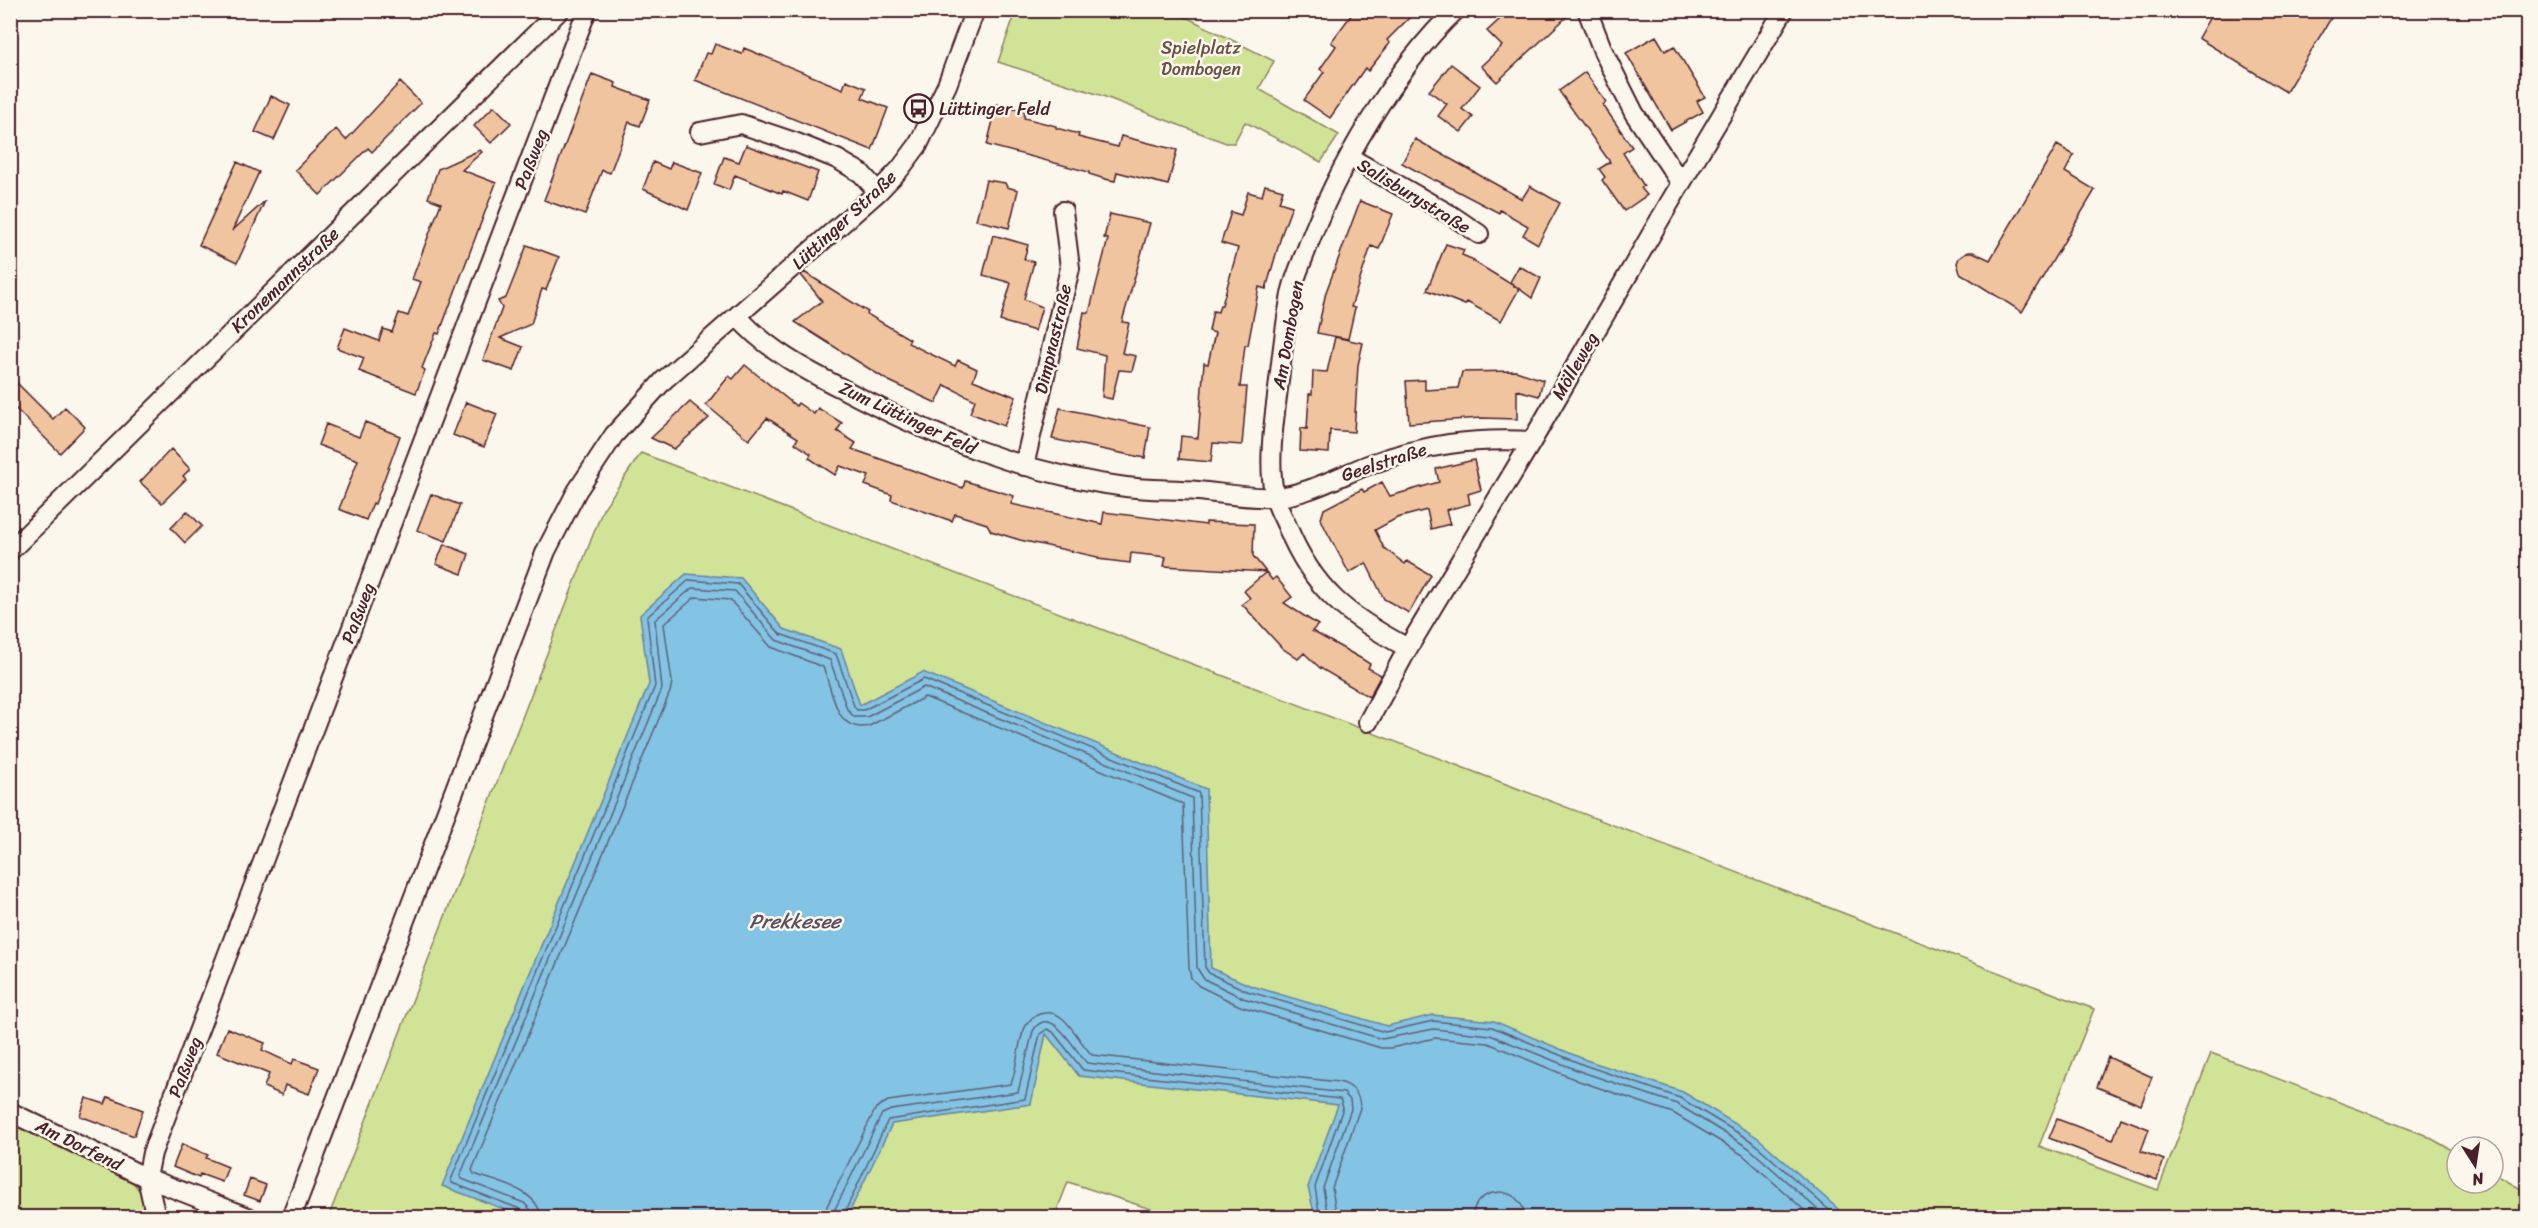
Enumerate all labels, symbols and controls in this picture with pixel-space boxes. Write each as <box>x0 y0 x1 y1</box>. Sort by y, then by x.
park label: Spielplatz Dombogen <box>1161 32 1242 85</box>
bus stop icon: Lüttinger Feld <box>902 93 934 125</box>
place label: Lüttinger Feld <box>939 93 1052 125</box>
street label: Paßweg <box>505 124 557 194</box>
street label: Salisburystraße <box>1351 149 1477 243</box>
street label: Lüttinger Straße <box>784 162 904 278</box>
street label: Kronemannstraße <box>223 219 347 341</box>
street label: Am Dombogen <box>1262 278 1313 393</box>
street label: Dimpnastraße <box>1025 281 1081 397</box>
street label: Mölleweg <box>1543 326 1607 406</box>
street label: Zum Lüttinger Feld <box>834 372 984 465</box>
street label: Geelstraße <box>1337 433 1431 491</box>
street label: Paßweg <box>332 578 384 648</box>
water label: Prekkesee <box>749 904 842 939</box>
street label: Paßweg <box>159 1032 211 1102</box>
street label: Am Dorfend <box>29 1110 130 1181</box>
north arrow <box>2445 1135 2505 1195</box>
text: N <box>2469 1164 2487 1195</box>

